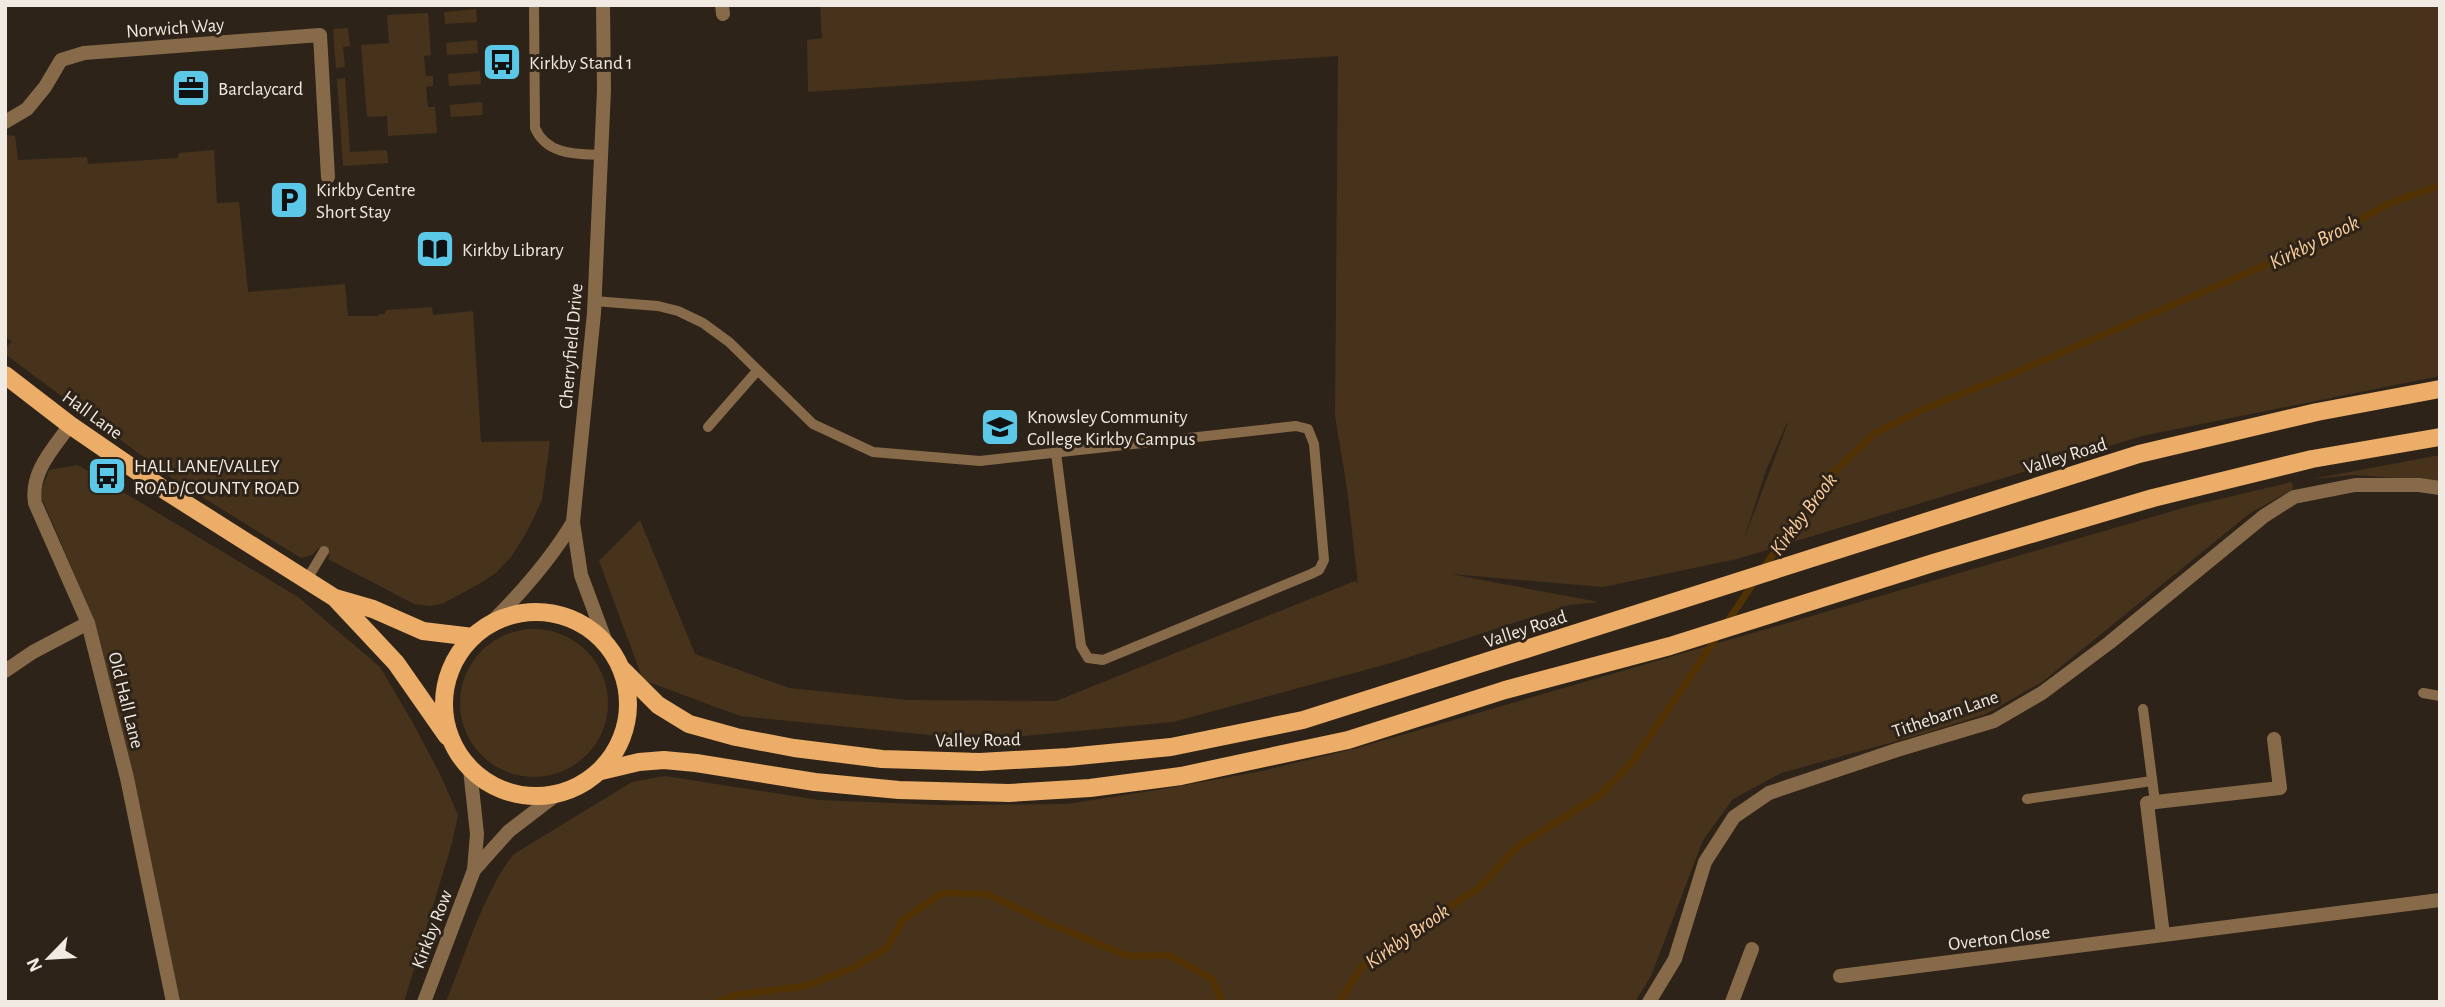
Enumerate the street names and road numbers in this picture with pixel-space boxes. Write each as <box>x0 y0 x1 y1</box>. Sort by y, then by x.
street label: Norwich Way <box>125 16 225 41</box>
street label: Cherryfield Drive <box>557 283 586 410</box>
street label: Hall Lane <box>59 387 126 443</box>
street label: Valley Road <box>2022 435 2109 478</box>
street label: Valley Road <box>1482 607 1569 652</box>
street label: Old Hall Lane <box>104 650 147 751</box>
street label: Tithebarn Lane <box>1890 687 2001 741</box>
street label: Valley Road <box>935 730 1021 751</box>
street label: Kirkby Row <box>409 888 456 971</box>
street label: Overton Close <box>1947 923 2051 954</box>

